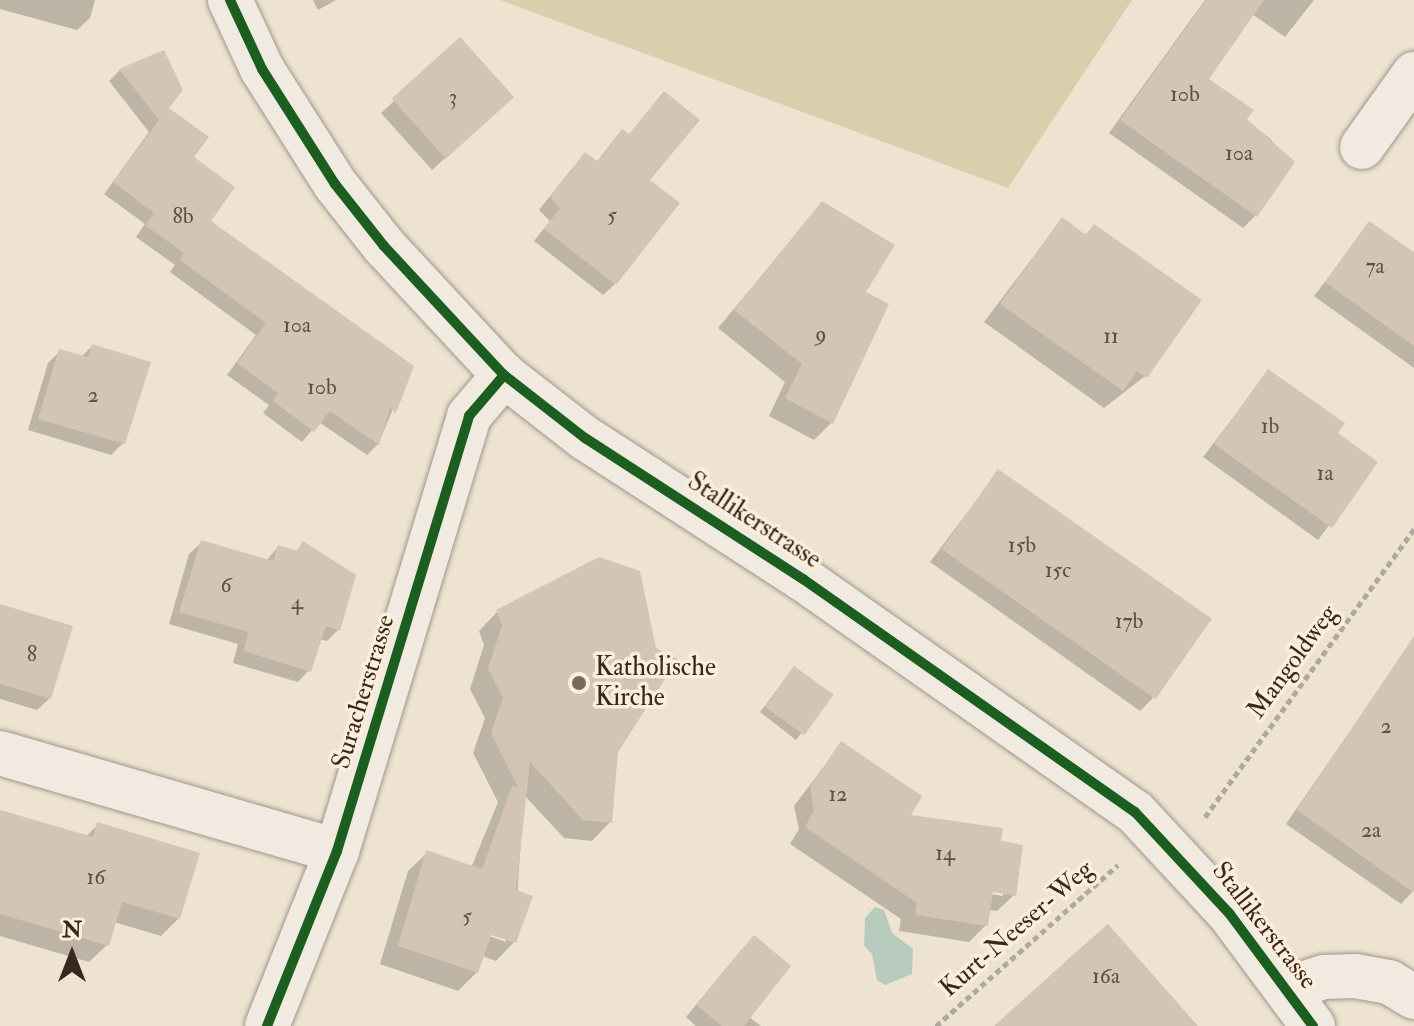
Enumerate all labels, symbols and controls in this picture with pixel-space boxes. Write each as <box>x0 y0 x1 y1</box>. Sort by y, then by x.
house number: 10b <box>1170 82 1200 108</box>
house number: 3 <box>449 85 457 111</box>
house number: 10a <box>1225 141 1253 167</box>
house number: 5 <box>607 203 617 229</box>
house number: 8b <box>172 204 194 230</box>
house number: 7a <box>1365 254 1385 280</box>
house number: 10a <box>283 313 311 339</box>
house number: 9 <box>815 322 827 348</box>
house number: 11 <box>1103 324 1119 350</box>
house number: 10b <box>307 375 337 401</box>
house number: 2 <box>87 383 99 409</box>
house number: 1b <box>1261 414 1279 440</box>
house number: 1a <box>1317 461 1333 487</box>
street label: Stallikerstrasse <box>681 466 827 576</box>
house number: 15b <box>1008 533 1036 559</box>
house number: 15c <box>1045 558 1071 584</box>
house number: 6 <box>220 573 232 599</box>
house number: 4 <box>291 590 303 616</box>
street label: Mangoldweg <box>1241 599 1345 725</box>
house number: 17b <box>1115 609 1143 635</box>
street label: Suracherstrasse <box>326 611 402 773</box>
house number: 8 <box>27 642 37 668</box>
place label: Katholische Kirche <box>595 652 716 714</box>
marker: Katholische Kirche <box>570 674 588 692</box>
house number: 2 <box>1380 714 1392 740</box>
house number: 12 <box>828 782 848 808</box>
house number: 2a <box>1361 818 1381 844</box>
house number: 14 <box>935 841 955 867</box>
street label: Kurt-Neeser-Weg <box>934 854 1100 1004</box>
street label: Stallikerstrasse <box>1205 856 1323 996</box>
house number: 16 <box>87 865 105 891</box>
house number: 5 <box>462 904 472 930</box>
north arrow <box>32 914 112 994</box>
text: N <box>62 916 82 944</box>
house number: 16a <box>1092 964 1120 990</box>

